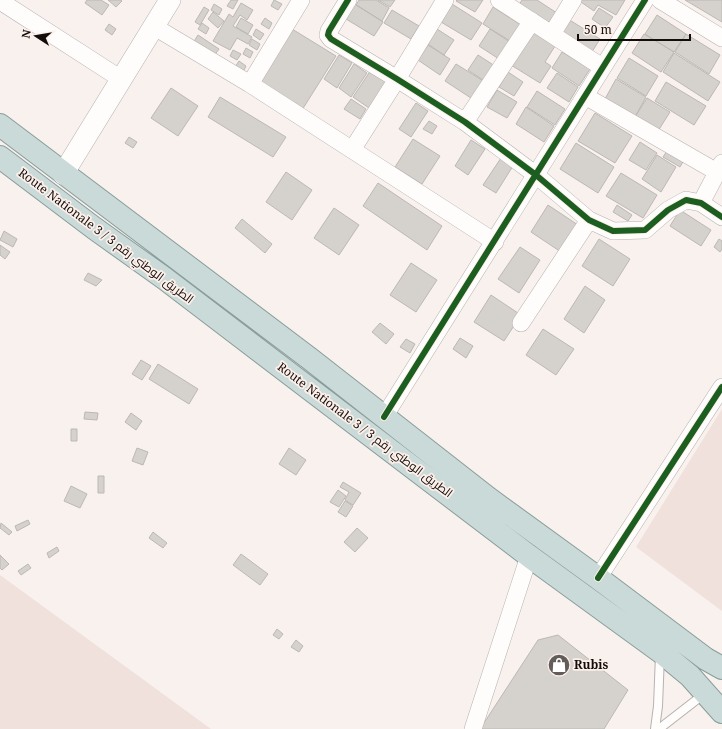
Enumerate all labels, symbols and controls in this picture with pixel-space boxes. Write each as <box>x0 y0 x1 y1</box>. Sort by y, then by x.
north arrow <box>16 16 56 56</box>
scale bar <box>578 16 690 42</box>
text: 50 m <box>584 21 612 38</box>
text: N <box>17 28 34 40</box>
street label: Route Nationale 3 / الطريق الوطني رقم 3 <box>14 164 197 309</box>
street label: Route Nationale 3 / الطريق الوطني رقم 3 <box>273 358 456 503</box>
shop icon: Rubis <box>546 652 572 678</box>
place label: Rubis <box>574 656 609 673</box>

